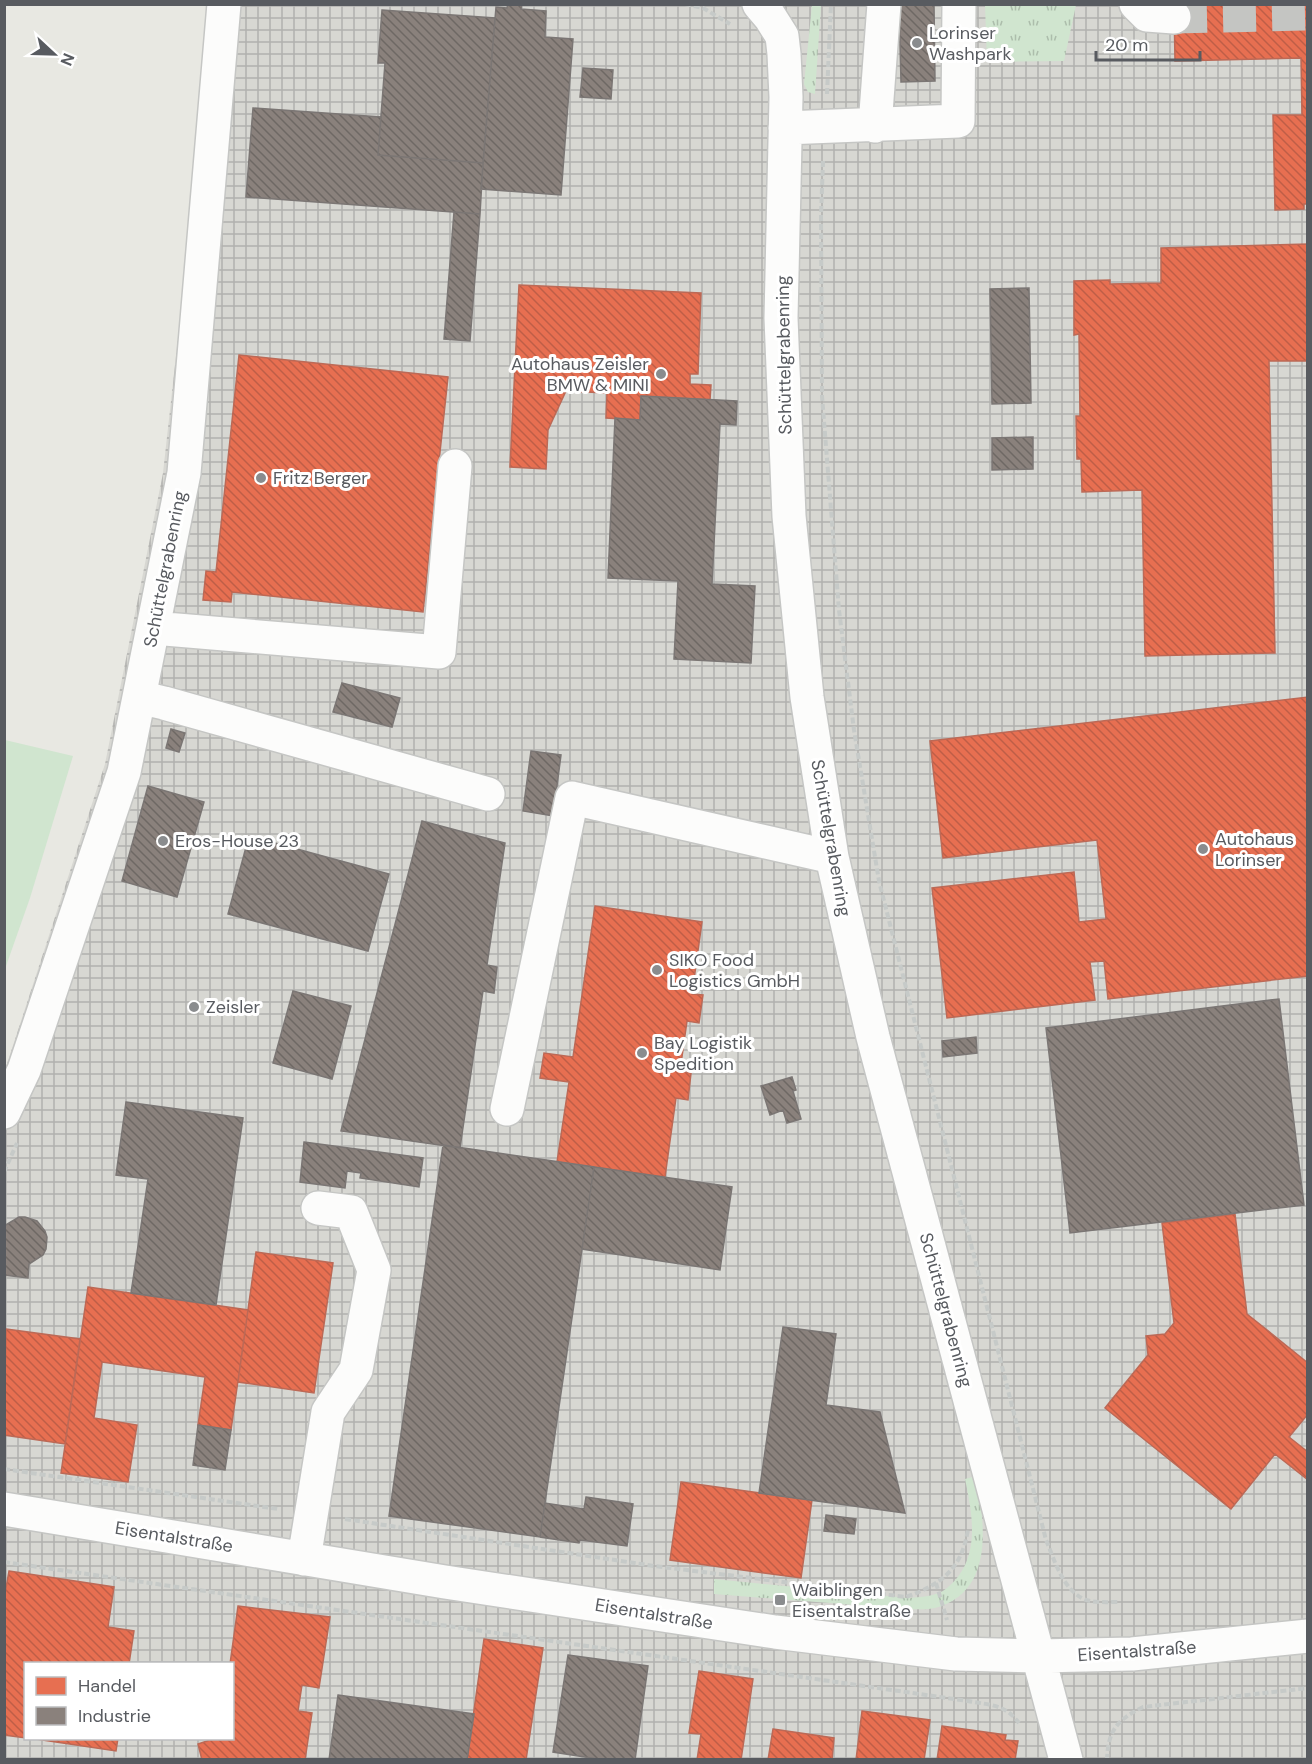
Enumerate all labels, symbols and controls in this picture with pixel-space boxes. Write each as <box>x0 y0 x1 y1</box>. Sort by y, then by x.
place label: Lorinser Washpark <box>929 21 1012 66</box>
north arrow <box>24 24 84 84</box>
scale bar <box>1096 24 1200 62</box>
text: 20 m <box>1105 33 1148 57</box>
marker: Lorinser Washpark <box>910 36 924 50</box>
text: N <box>56 50 79 69</box>
street label: Schüttelgrabenring <box>771 275 797 435</box>
place label: Autohaus Zeisler BMW & MINI <box>511 352 649 397</box>
marker: Autohaus Zeisler BMW & MINI <box>654 367 668 381</box>
place label: Fritz Berger <box>273 466 368 490</box>
marker: Fritz Berger <box>254 471 268 485</box>
street label: Schüttelgrabenring <box>138 489 192 649</box>
street label: Schüttelgrabenring <box>805 758 857 918</box>
place label: Autohaus Lorinser <box>1215 827 1294 872</box>
place label: Eros-House 23 <box>175 829 299 853</box>
marker: Eros-House 23 <box>156 834 170 848</box>
marker: Autohaus Lorinser <box>1196 842 1210 856</box>
place label: SIKO Food Logistics GmbH <box>669 948 800 993</box>
marker: SIKO Food Logistics GmbH <box>650 963 664 977</box>
place label: Zeisler <box>206 995 261 1019</box>
marker: Zeisler <box>187 1000 201 1014</box>
place label: Bay Logistik Spedition <box>654 1031 752 1076</box>
marker: Bay Logistik Spedition <box>635 1046 649 1060</box>
street label: Schüttelgrabenring <box>914 1230 978 1390</box>
street label: Eisentalstraße <box>113 1516 235 1558</box>
place label: Waiblingen Eisentalstraße <box>792 1578 911 1623</box>
street label: Eisentalstraße <box>593 1593 715 1635</box>
marker: Waiblingen Eisentalstraße <box>773 1593 787 1607</box>
street label: Eisentalstraße <box>1077 1635 1197 1667</box>
legend <box>24 1662 234 1740</box>
text: Handel <box>78 1674 136 1698</box>
text: Industrie <box>78 1704 151 1728</box>

